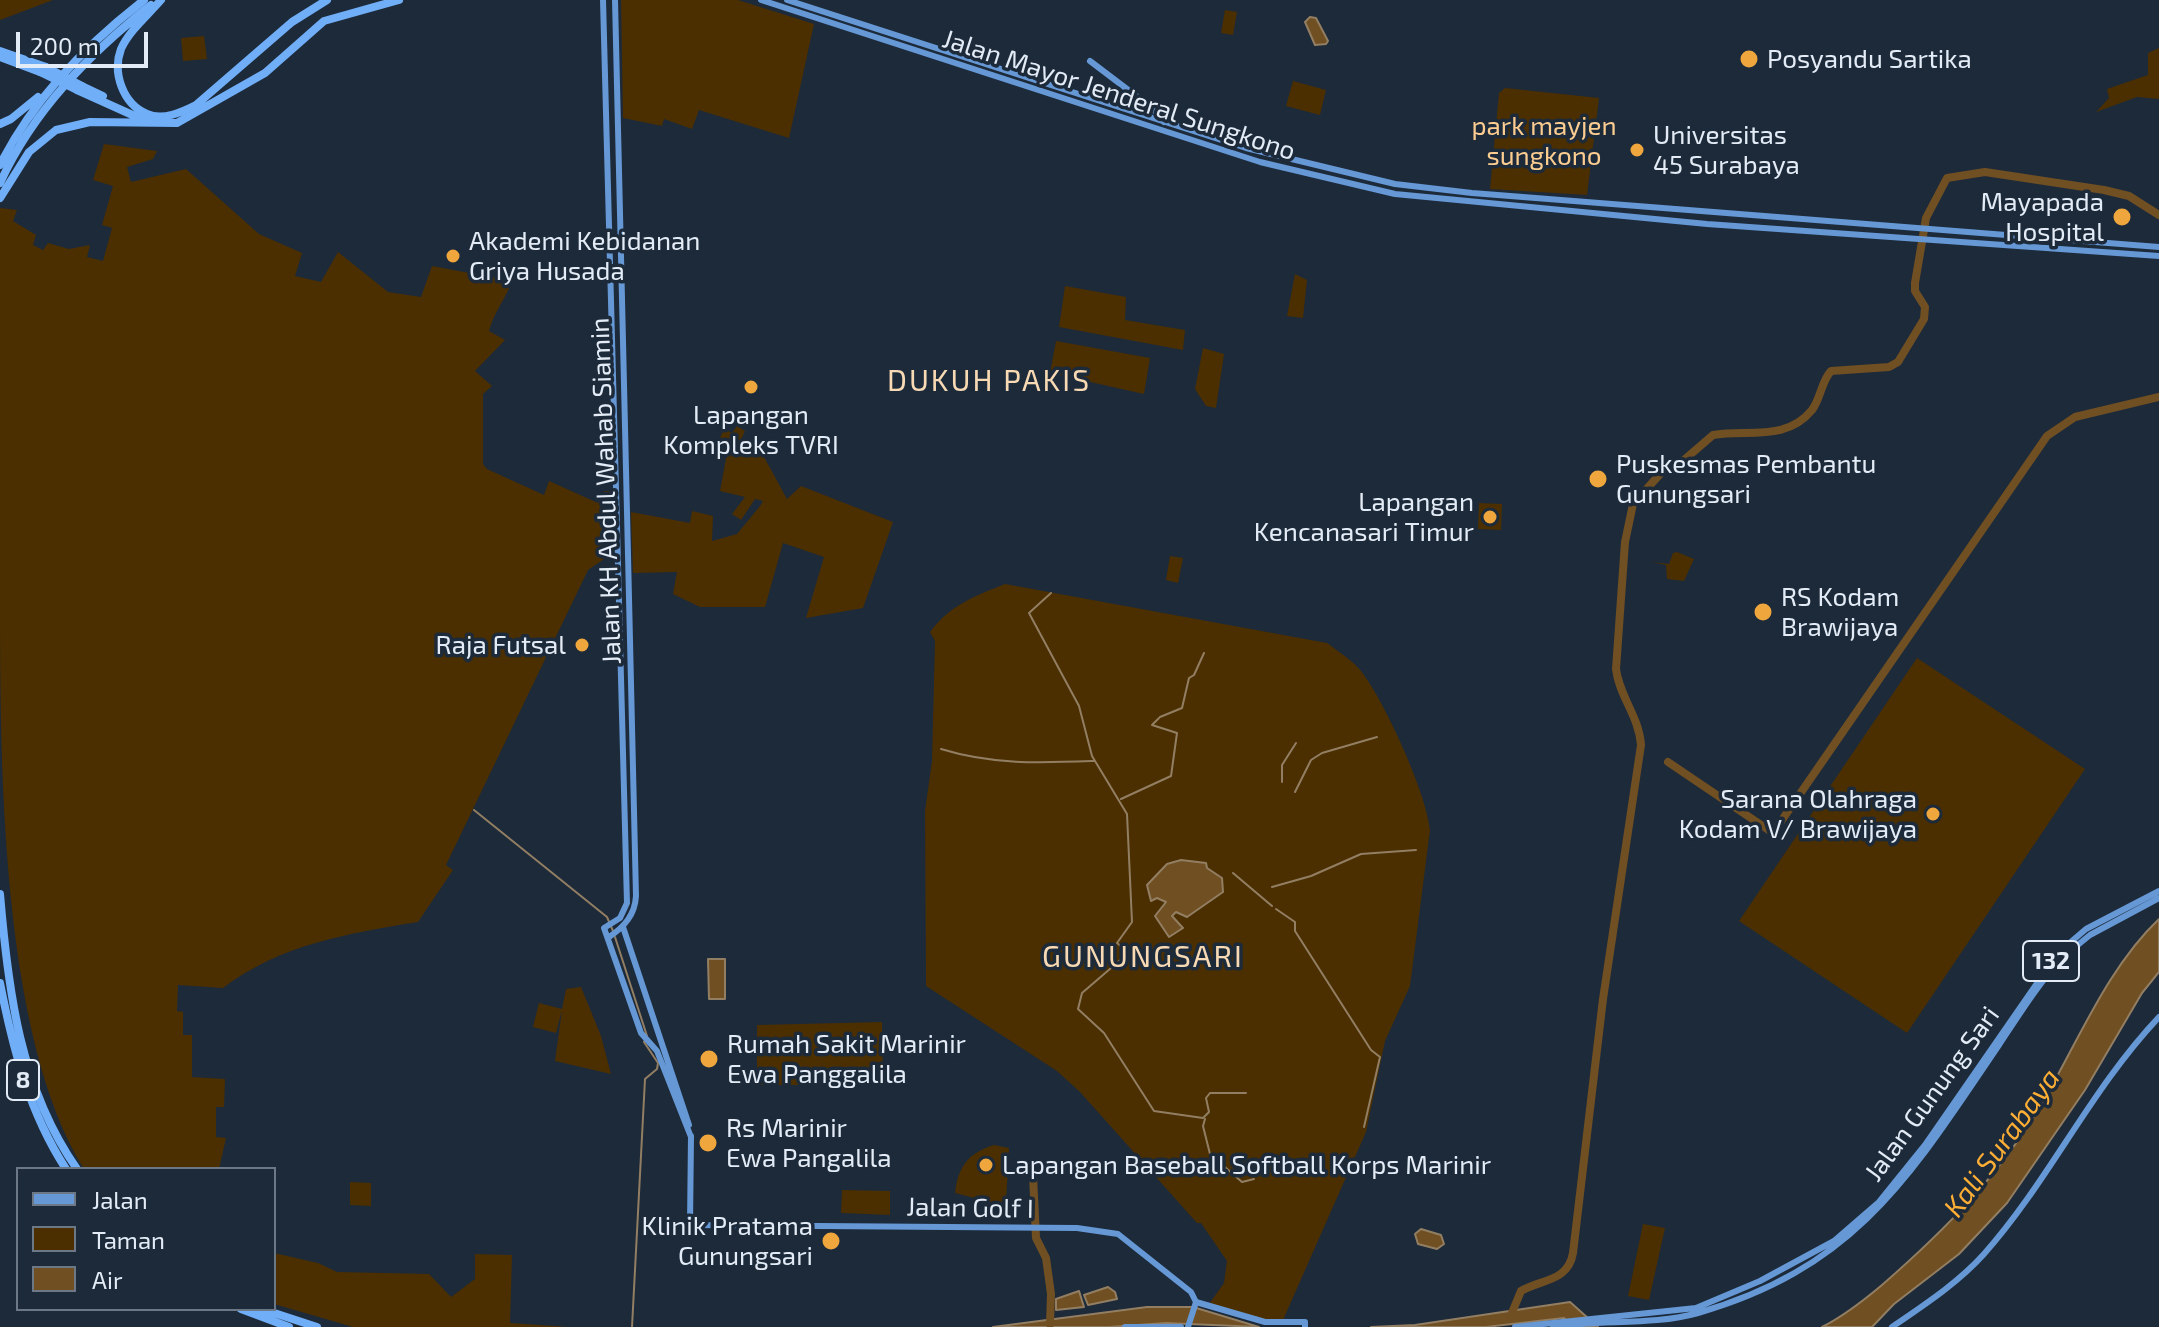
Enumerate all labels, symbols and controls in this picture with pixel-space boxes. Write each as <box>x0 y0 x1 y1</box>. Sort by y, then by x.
scale bar <box>20 16 152 66</box>
street label: Jalan Mayor Jenderal Sungkono <box>939 23 1299 167</box>
text: 200 m <box>30 31 99 60</box>
place label: Posyandu Sartika <box>1767 43 1972 75</box>
marker: Posyandu Sartika <box>1738 48 1760 70</box>
park label: park mayjen sungkono <box>1471 110 1617 172</box>
place label: Universitas 45 Surabaya <box>1653 119 1800 180</box>
marker: Universitas 45 Surabaya <box>1628 141 1646 159</box>
place label: Mayapada Hospital <box>1981 186 2104 248</box>
marker: Mayapada Hospital <box>2111 206 2133 228</box>
place label: Akademi Kebidanan Griya Husada <box>469 225 700 286</box>
marker: Akademi Kebidanan Griya Husada <box>444 247 462 265</box>
street label: Jalan KH Abdul Wahab Siamin <box>584 317 628 665</box>
district label: DUKUH PAKIS <box>887 363 1091 399</box>
marker: Lapangan Kompleks TVRI <box>742 378 760 396</box>
place label: Lapangan Kompleks TVRI <box>663 399 839 460</box>
place label: Puskesmas Pembantu Gunungsari <box>1616 448 1876 510</box>
marker: Puskesmas Pembantu Gunungsari <box>1587 468 1609 490</box>
place label: Lapangan Kencanasari Timur <box>1254 486 1474 548</box>
marker: Lapangan Kencanasari Timur <box>1481 508 1499 526</box>
place label: RS Kodam Brawijaya <box>1781 581 1899 642</box>
marker: RS Kodam Brawijaya <box>1752 601 1774 623</box>
place label: Raja Futsal <box>436 629 566 661</box>
marker: Raja Futsal <box>573 636 591 654</box>
place label: Sarana Olahraga Kodam V/ Brawijaya <box>1679 783 1917 844</box>
marker: Sarana Olahraga Kodam V/ Brawijaya <box>1924 805 1942 823</box>
district label: GUNUNGSARI <box>1042 939 1244 975</box>
road number: 132 <box>2023 941 2079 981</box>
street label: Jalan Gunung Sari <box>1858 1001 2006 1187</box>
place label: Rumah Sakit Marinir Ewa Panggalila <box>727 1028 966 1090</box>
marker: Rumah Sakit Marinir Ewa Panggalila <box>698 1048 720 1070</box>
road number: 8 <box>7 1060 39 1100</box>
water label: Kali Surabaya <box>1937 1062 2067 1224</box>
place label: Rs Marinir Ewa Pangalila <box>726 1112 891 1174</box>
marker: Rs Marinir Ewa Pangalila <box>697 1132 719 1154</box>
place label: Lapangan Baseball Softball Korps Marinir <box>1002 1149 1491 1181</box>
marker: Lapangan Baseball Softball Korps Marinir <box>977 1156 995 1174</box>
legend <box>16 1167 276 1311</box>
text: Jalan <box>92 1185 148 1214</box>
street label: Jalan Golf I <box>906 1191 1034 1225</box>
place label: Klinik Pratama Gunungsari <box>642 1210 813 1272</box>
text: Taman <box>92 1225 165 1254</box>
marker: Klinik Pratama Gunungsari <box>820 1230 842 1252</box>
text: Air <box>92 1265 123 1294</box>

